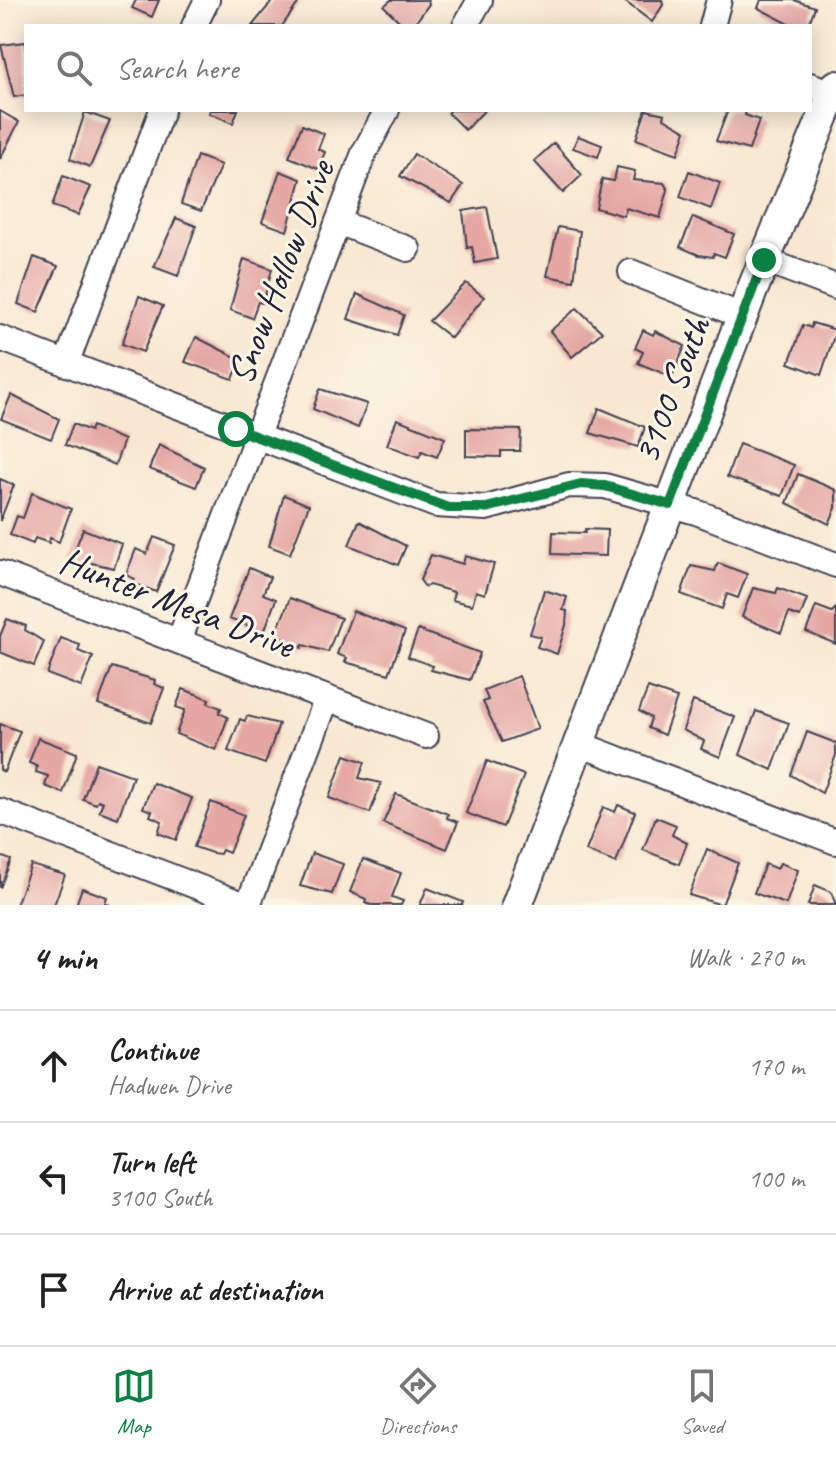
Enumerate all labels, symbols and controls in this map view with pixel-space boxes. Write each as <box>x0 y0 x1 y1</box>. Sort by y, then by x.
search box <box>24 24 812 112</box>
icon: search <box>52 46 96 90</box>
text: Search here <box>116 49 238 87</box>
street label: Snow Hollow Drive <box>216 152 345 390</box>
route end <box>746 242 782 278</box>
street label: 3100 South <box>622 309 721 470</box>
route start <box>218 411 254 447</box>
street label: Hunter Mesa Drive <box>53 536 303 670</box>
text: 4 min <box>32 936 97 979</box>
text: Walk · 270 m <box>687 941 804 974</box>
text: Continue <box>108 1031 198 1069</box>
icon: ahead <box>32 1044 76 1088</box>
text: 170 m <box>748 1050 804 1083</box>
text: Hadwen Drive <box>108 1069 231 1102</box>
text: Turn left <box>108 1143 195 1181</box>
icon: left <box>32 1156 76 1200</box>
text: 100 m <box>748 1162 804 1195</box>
text: 3100 South <box>108 1181 213 1214</box>
icon: arrive <box>32 1268 76 1312</box>
text: Arrive at destination <box>108 1271 323 1309</box>
tab: Map <box>112 1364 156 1440</box>
tab: Directions <box>380 1364 456 1440</box>
tab: Saved <box>680 1364 724 1440</box>

